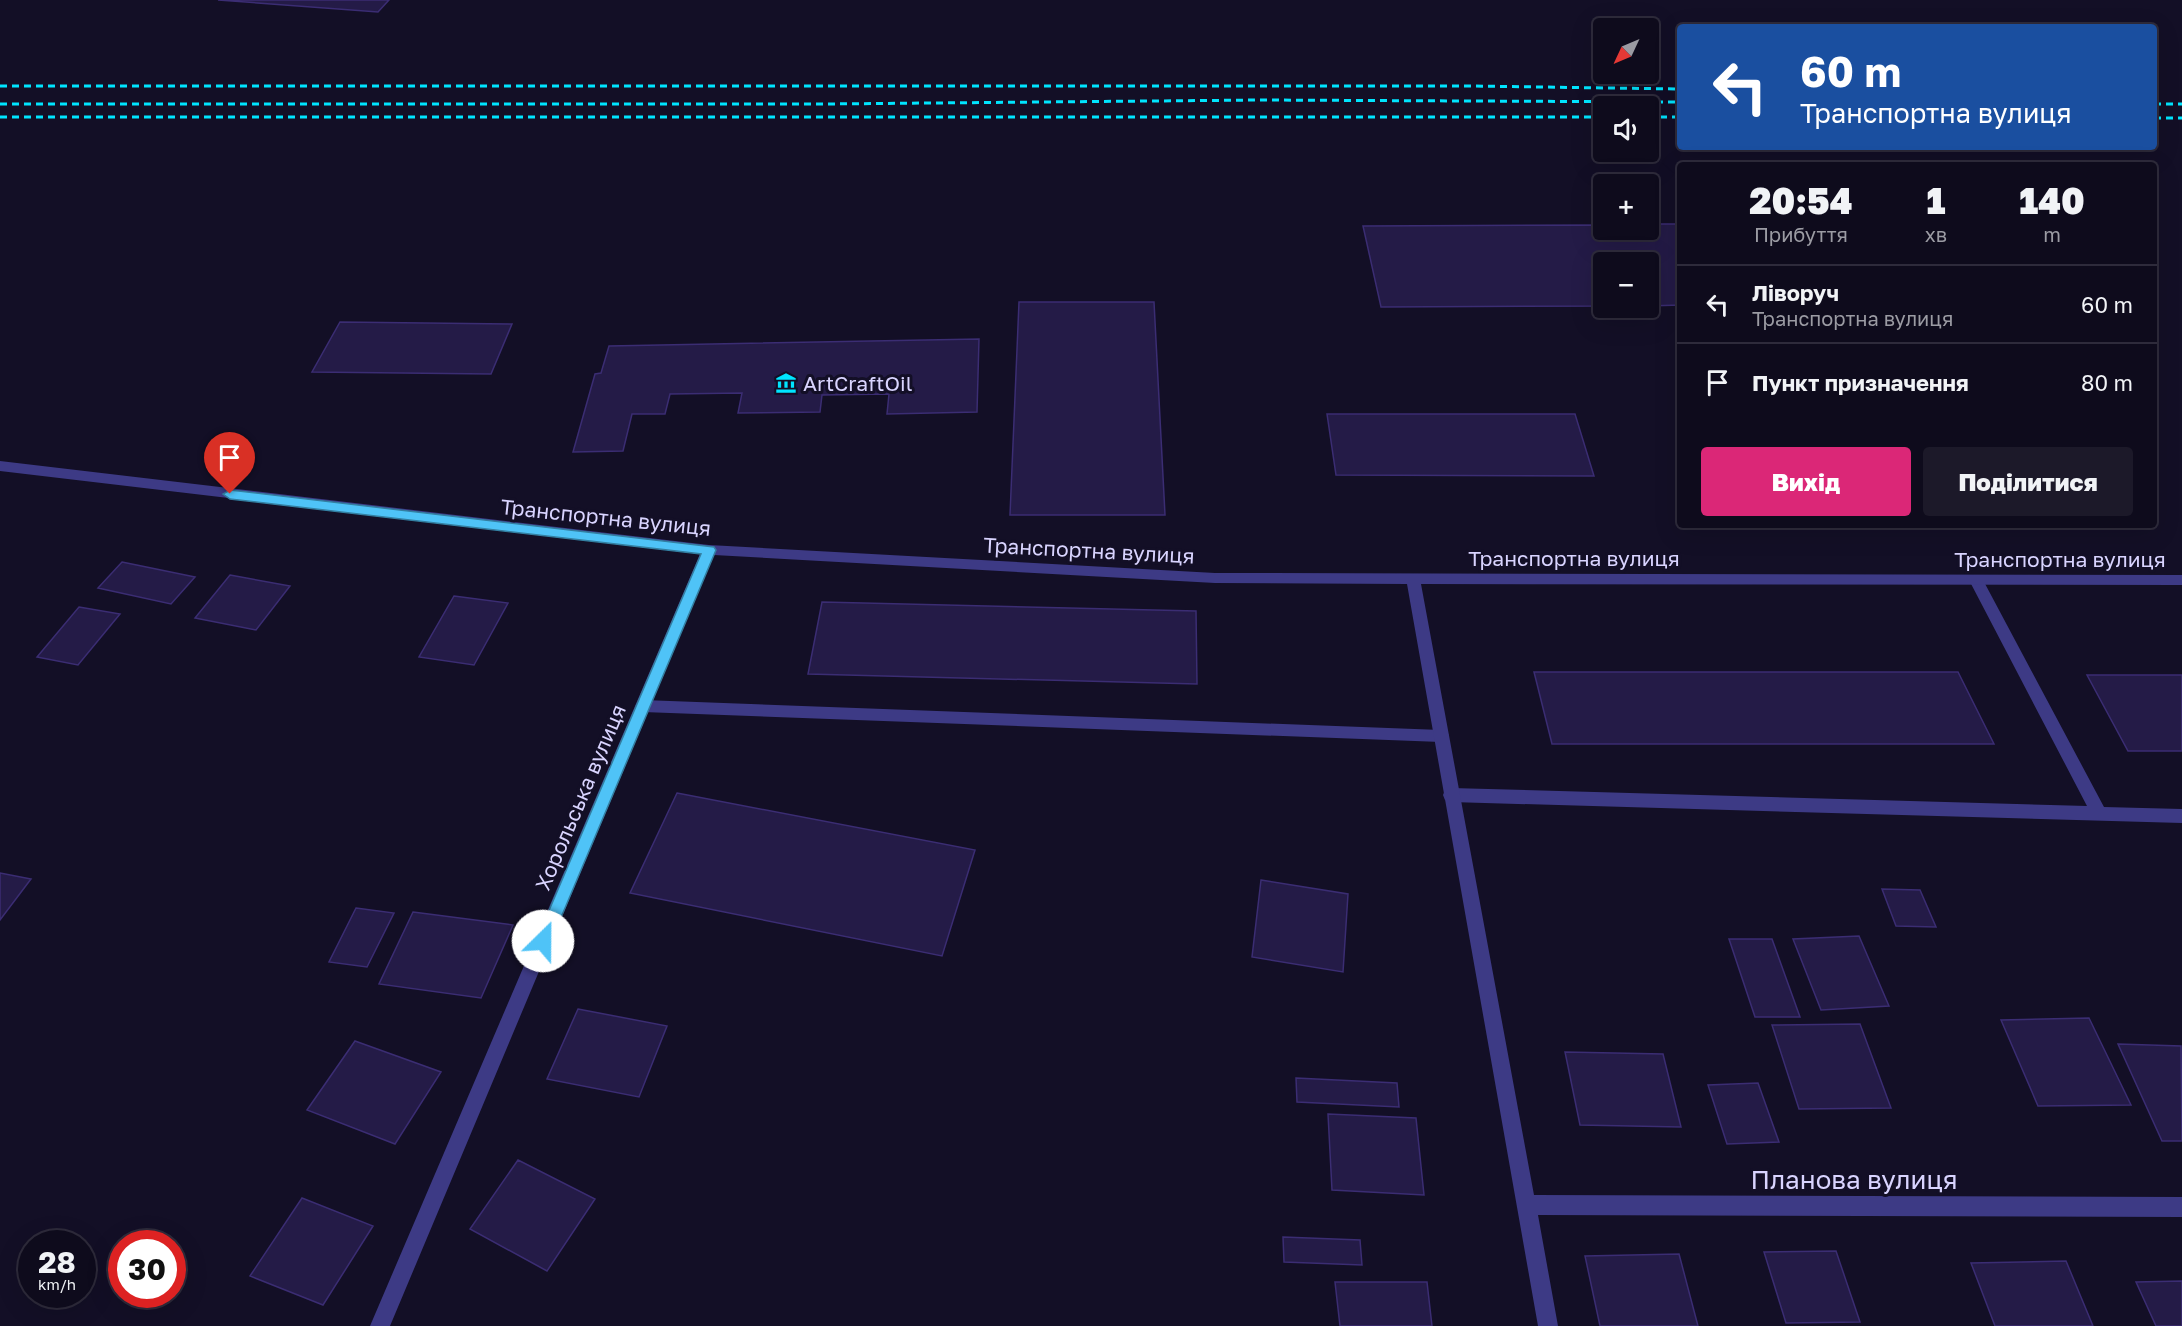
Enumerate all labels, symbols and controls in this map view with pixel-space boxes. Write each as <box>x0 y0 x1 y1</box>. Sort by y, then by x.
north arrow <box>1593 18 1659 84</box>
map controls <box>1593 18 1659 318</box>
text: 60 m <box>1800 46 1901 96</box>
icon: left <box>1701 48 1779 126</box>
button: sound <box>1593 96 1659 162</box>
text: Транспортна вулиця <box>1800 97 2072 129</box>
button: + <box>1593 174 1659 240</box>
text: 20:54 <box>1749 179 1853 222</box>
text: 1 <box>1926 179 1945 222</box>
text: 140 <box>2019 179 2085 222</box>
text: Прибуття <box>1754 222 1848 246</box>
text: хв <box>1925 222 1947 246</box>
text: m <box>2043 222 2061 246</box>
button: − <box>1593 252 1659 318</box>
text: Ліворуч <box>1752 279 1839 306</box>
icon: left <box>1701 288 1734 321</box>
text: 60 m <box>2081 291 2133 318</box>
text: Транспортна вулиця <box>1752 306 1953 330</box>
icon: arrive <box>1701 366 1734 399</box>
text: Пункт призначення <box>1752 369 1969 396</box>
text: 80 m <box>2081 369 2133 396</box>
place label: ArtCraftOil <box>803 370 912 396</box>
museum icon: ArtCraftOil <box>774 371 798 395</box>
pin <box>204 432 255 494</box>
icon: arrive <box>213 441 246 474</box>
button: Вихід <box>1701 447 1911 516</box>
button: Поділитися <box>1923 447 2133 516</box>
street label: Транспортна вулиця <box>500 493 712 541</box>
street label: Транспортна вулиця <box>983 531 1195 569</box>
street label: Транспортна вулиця <box>1468 545 1680 571</box>
street label: Транспортна вулиця <box>1954 546 2166 572</box>
street label: Хорольська вулиця <box>529 700 631 894</box>
position arrow <box>511 909 575 973</box>
street label: Планова вулиця <box>1750 1164 1958 1195</box>
speed limit sign: 30 <box>108 1230 186 1308</box>
text: 28 <box>38 1244 76 1280</box>
text: km/h <box>38 1275 76 1293</box>

